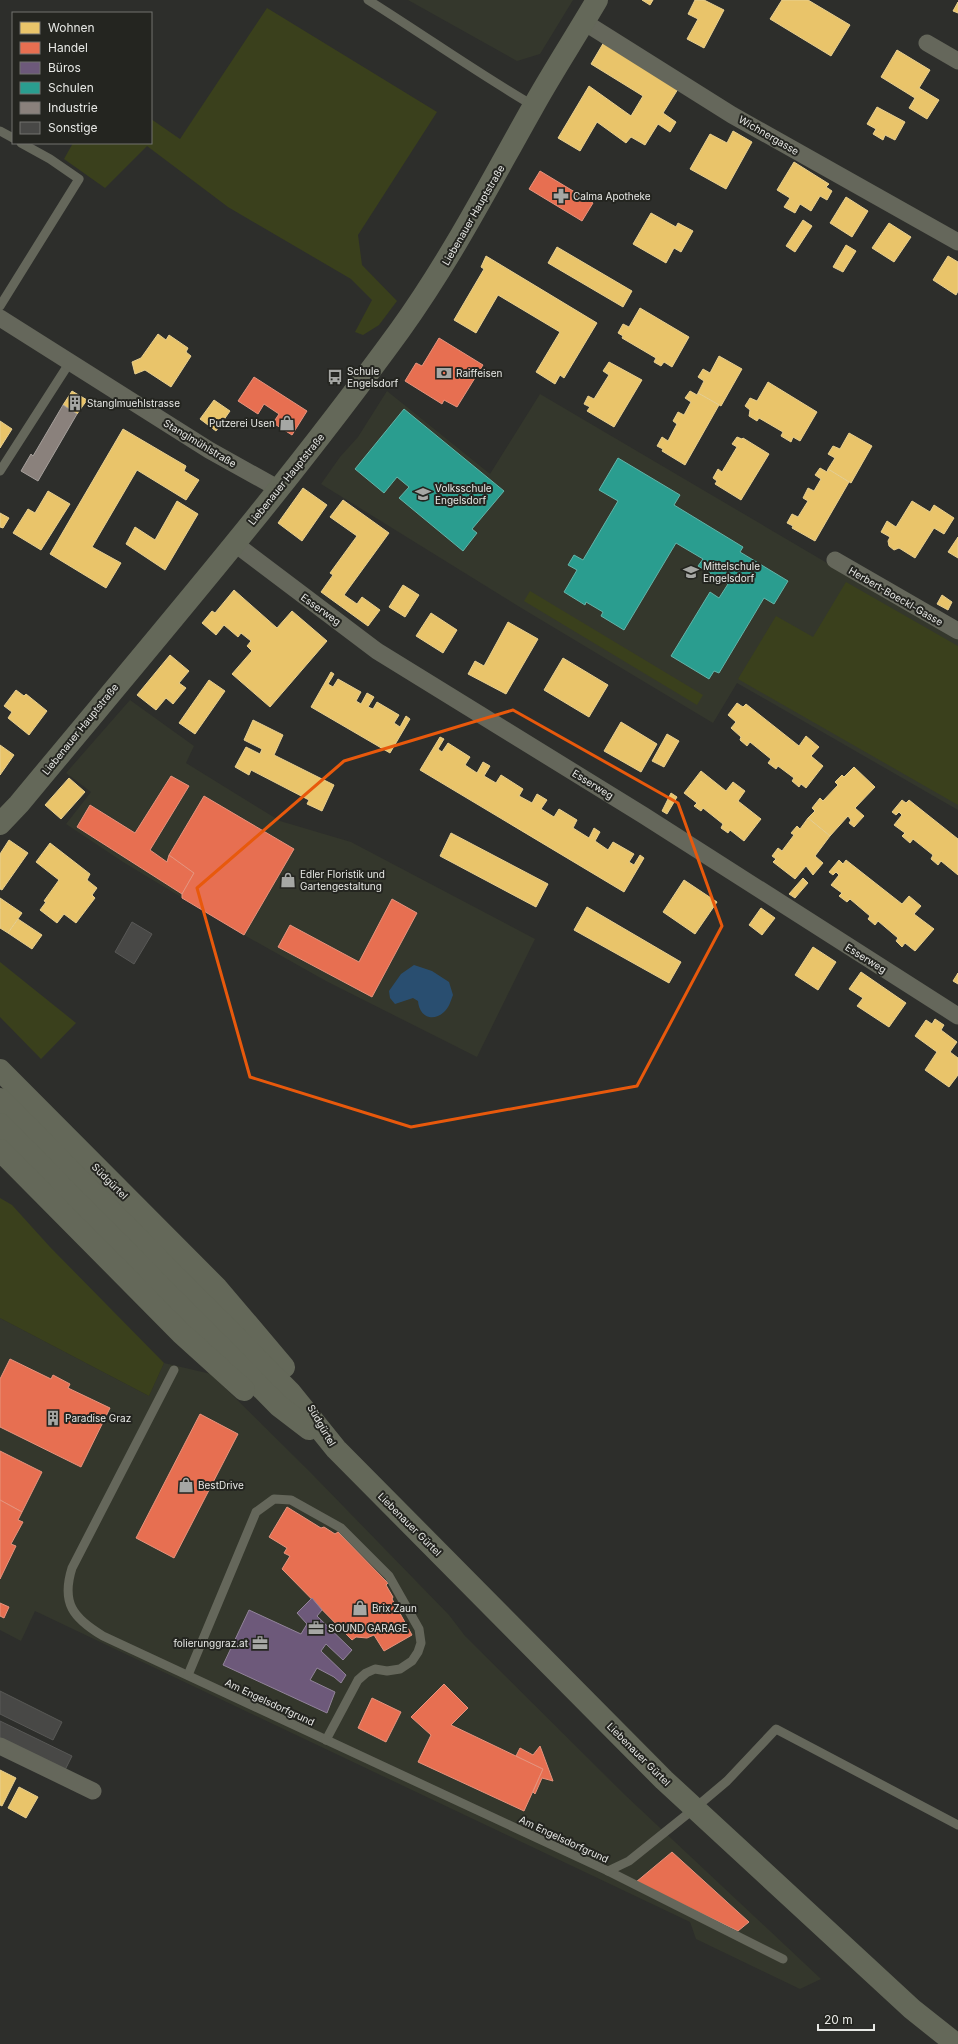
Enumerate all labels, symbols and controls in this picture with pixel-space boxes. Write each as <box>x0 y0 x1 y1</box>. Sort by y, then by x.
legend <box>12 12 152 144</box>
text: Wohnen <box>48 20 95 35</box>
text: Handel <box>48 40 88 55</box>
text: Büros <box>48 60 81 75</box>
text: Schulen <box>48 80 94 95</box>
text: Industrie <box>48 100 98 115</box>
street label: Wichnergasse <box>737 113 801 157</box>
text: Sonstige <box>48 120 98 135</box>
street label: Liebenauer Hauptstraße <box>439 163 507 267</box>
pharmacy icon: Calma Apotheke <box>552 187 570 205</box>
place label: Calma Apotheke <box>573 190 651 202</box>
bank icon: Raiffeisen <box>435 364 453 382</box>
place label: Schule Engelsdorf <box>347 365 399 389</box>
place label: Raiffeisen <box>456 367 503 379</box>
bus stop icon: Schule Engelsdorf <box>326 368 344 386</box>
building icon: Stanglmuehlstrasse <box>66 394 84 412</box>
place label: Stanglmuehlstrasse <box>87 397 180 409</box>
shop icon: Putzerei Usen <box>278 414 296 432</box>
street label: Stanglmühlstraße <box>161 417 239 470</box>
place label: Putzerei Usen <box>209 417 275 429</box>
street label: Liebenauer Hauptstraße <box>246 431 327 527</box>
place label: Volksschule Engelsdorf <box>435 482 492 506</box>
school or university icon: Volksschule Engelsdorf <box>414 485 432 503</box>
place label: Mittelschule Engelsdorf <box>703 560 760 584</box>
school or university icon: Mittelschule Engelsdorf <box>682 563 700 581</box>
street label: Herbert-Boeckl-Gasse <box>847 564 945 628</box>
street label: Esserweg <box>299 591 343 627</box>
street label: Liebenauer Hauptstraße <box>40 681 121 777</box>
street label: Esserweg <box>570 767 616 801</box>
place label: Edler Floristik und Gartengestaltung <box>300 868 385 892</box>
shop icon: Edler Floristik und Gartengestaltung <box>279 871 297 889</box>
street label: Esserweg <box>843 941 889 975</box>
street label: Südgürtel <box>90 1161 130 1201</box>
street label: Südgürtel <box>305 1402 339 1448</box>
building icon: Paradise Graz <box>44 1409 62 1427</box>
place label: Paradise Graz <box>65 1412 131 1424</box>
shop icon: BestDrive <box>177 1476 195 1494</box>
place label: BestDrive <box>198 1479 244 1491</box>
street label: Liebenauer Gürtel <box>376 1490 444 1558</box>
shop icon: Brix Zaun <box>351 1599 369 1617</box>
place label: Brix Zaun <box>372 1602 417 1614</box>
office icon: SOUND GARAGE <box>307 1619 325 1637</box>
place label: SOUND GARAGE <box>328 1622 408 1634</box>
office icon: folierunggraz.at <box>251 1634 269 1652</box>
place label: folierunggraz.at <box>173 1637 249 1649</box>
street label: Am Engelsdorfgrund <box>223 1676 317 1728</box>
street label: Liebenauer Gürtel <box>605 1720 673 1788</box>
street label: Am Engelsdorfgrund <box>517 1813 611 1865</box>
scale bar <box>818 2006 874 2032</box>
text: 20 m <box>824 2012 853 2027</box>

